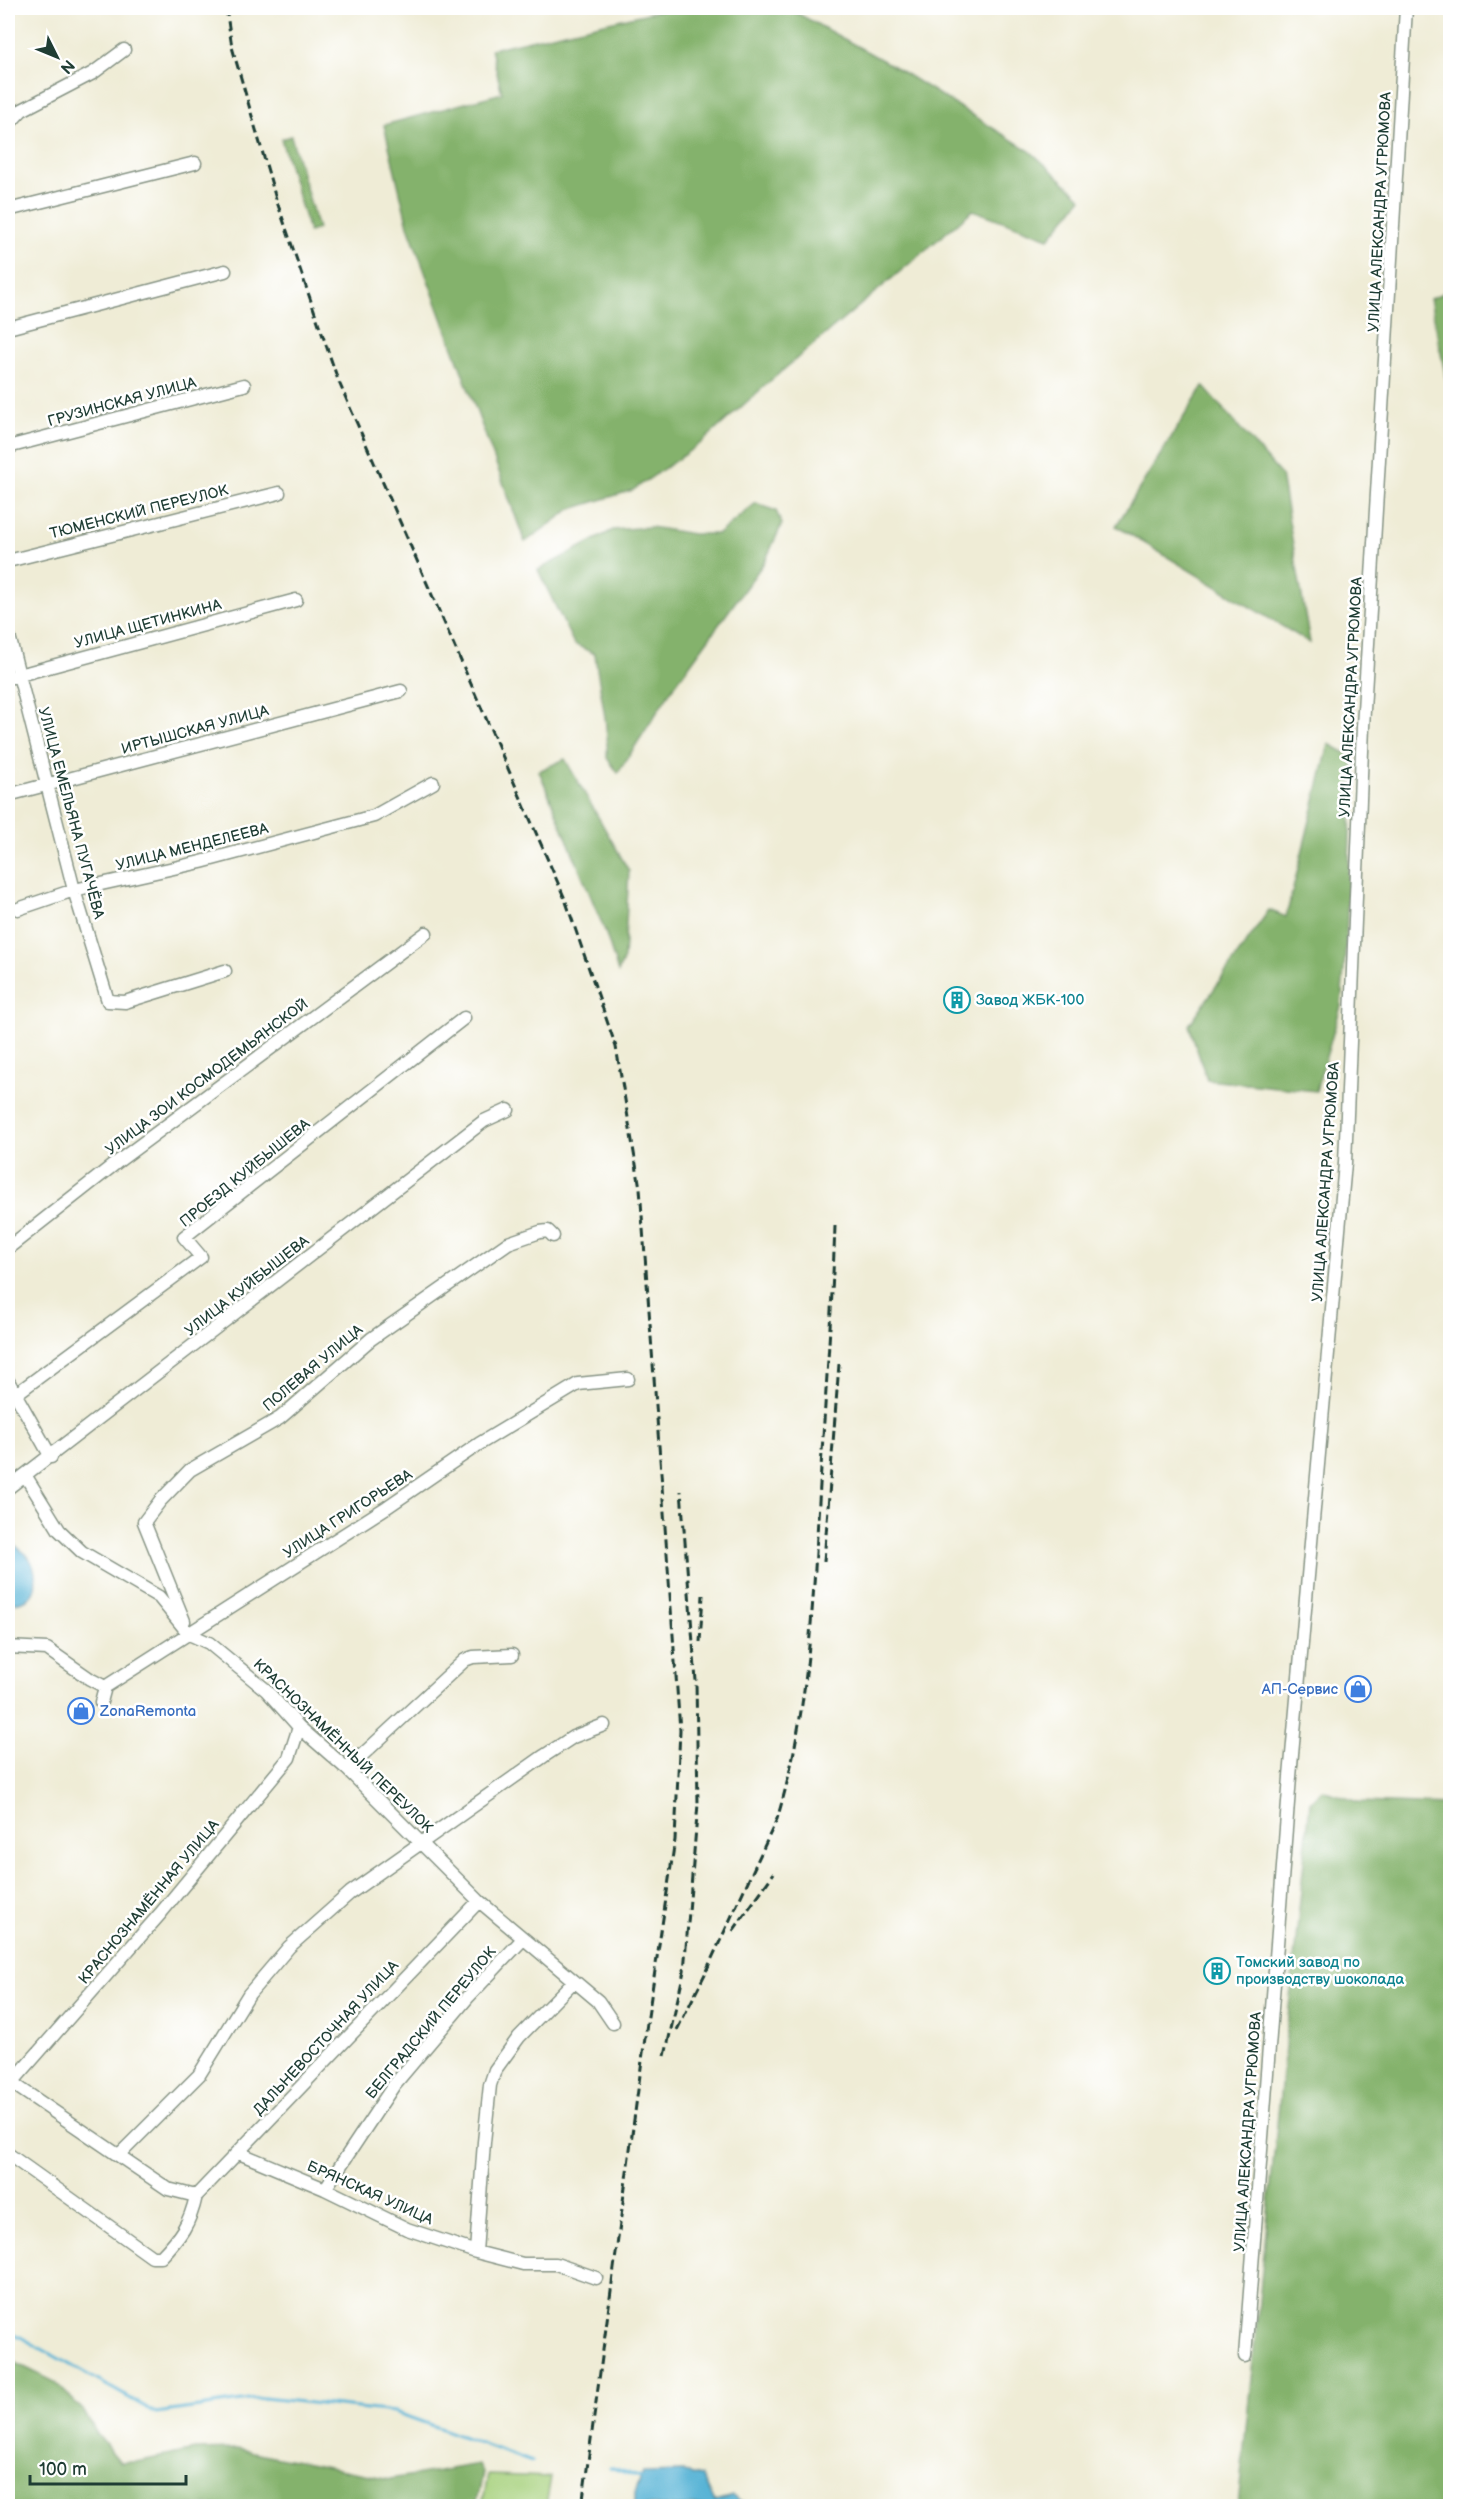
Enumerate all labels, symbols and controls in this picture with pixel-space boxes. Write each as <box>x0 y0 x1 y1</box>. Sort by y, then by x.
north arrow <box>27 27 87 87</box>
text: N <box>56 55 78 77</box>
street label: УЛИЦА АЛЕКСАНДРА УГРЮМОВА <box>1364 90 1396 333</box>
street label: ГРУЗИНСКАЯ УЛИЦА <box>46 373 199 431</box>
street label: ТЮМЕНСКИЙ ПЕРЕУЛОК <box>48 481 230 543</box>
street label: УЛИЦА АЛЕКСАНДРА УГРЮМОВА <box>1335 575 1367 818</box>
street label: УЛИЦА ЩЕТИНКИНА <box>72 595 224 653</box>
street label: ИРТЫШСКАЯ УЛИЦА <box>119 701 272 759</box>
street label: УЛИЦА ЕМЕЛЬЯНА ПУГАЧЁВА <box>34 705 109 922</box>
street label: УЛИЦА МЕНДЕЛЕЕВА <box>114 819 271 875</box>
building icon: Завод ЖБК-100 <box>942 985 972 1015</box>
place label: Завод ЖБК-100 <box>976 991 1084 1010</box>
street label: УЛИЦА ЗОИ КОСМОДЕМЬЯНСКОЙ <box>102 995 312 1159</box>
street label: УЛИЦА АЛЕКСАНДРА УГРЮМОВА <box>1308 1060 1344 1303</box>
street label: ПРОЕЗД КУЙБЫШЕВА <box>176 1114 315 1231</box>
street label: УЛИЦА КУЙБЫШЕВА <box>181 1231 314 1340</box>
street label: ПОЛЕВАЯ УЛИЦА <box>259 1320 368 1416</box>
street label: УЛИЦА ГРИГОРЬЕВА <box>280 1465 417 1563</box>
street label: КРАСНОЗНАМЁННЫЙ ПЕРЕУЛОК <box>249 1655 437 1837</box>
shop icon: АП-Сервис <box>1343 1674 1373 1704</box>
place label: АП-Сервис <box>1261 1680 1339 1699</box>
shop icon: ZonaRemonta <box>66 1696 96 1726</box>
place label: ZonaRemonta <box>99 1702 196 1721</box>
street label: КРАСНОЗНАМЁННАЯ УЛИЦА <box>75 1815 224 1988</box>
street label: БЕЛГРАДСКИЙ ПЕРЕУЛОК <box>362 1943 501 2103</box>
place label: Томский завод по производству шоколада <box>1236 1953 1404 1989</box>
street label: ДАЛЬНЕВОСТОЧНАЯ УЛИЦА <box>249 1956 403 2119</box>
building icon: Томский завод по производству шоколада <box>1202 1956 1232 1986</box>
street label: УЛИЦА АЛЕКСАНДРА УГРЮМОВА <box>1230 2010 1266 2253</box>
street label: БРЯНСКАЯ УЛИЦА <box>304 2157 437 2230</box>
scale bar <box>30 2448 186 2486</box>
text: 100 m <box>39 2459 87 2480</box>

